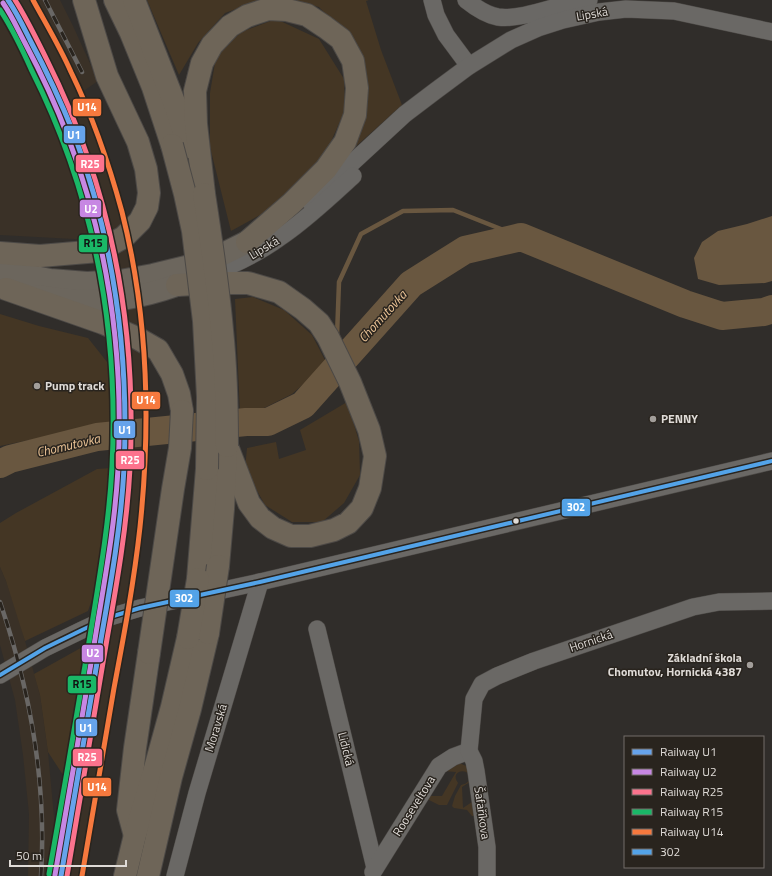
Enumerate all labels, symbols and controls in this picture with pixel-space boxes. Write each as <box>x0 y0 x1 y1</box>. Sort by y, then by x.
street label: Lipská <box>574 1 609 26</box>
line badge: U14 <box>72 98 102 117</box>
text: U14 <box>77 99 97 115</box>
line badge: U1 <box>63 125 86 144</box>
text: U1 <box>67 127 81 143</box>
line badge: R25 <box>75 154 105 173</box>
text: R25 <box>80 156 100 172</box>
line badge: U2 <box>79 199 102 218</box>
text: U2 <box>84 201 98 217</box>
street label: Lipská <box>245 231 282 264</box>
line badge: R15 <box>78 234 108 253</box>
text: R15 <box>83 235 103 251</box>
water label: Chomutovka <box>353 284 412 347</box>
place label: Pump track <box>45 376 105 395</box>
marker: Pump track <box>32 381 42 391</box>
line badge: U14 <box>131 391 161 410</box>
text: U14 <box>136 392 156 408</box>
place label: PENNY <box>661 409 698 428</box>
marker: PENNY <box>648 414 658 424</box>
line badge: U1 <box>113 420 136 439</box>
text: U1 <box>118 422 132 438</box>
water label: Chomutovka <box>34 428 103 462</box>
line badge: R25 <box>115 450 145 470</box>
text: R25 <box>120 452 140 468</box>
line badge: 302 <box>561 498 591 517</box>
text: 302 <box>567 499 585 515</box>
unlabelled marker <box>511 516 521 526</box>
line badge: 302 <box>169 589 200 608</box>
text: 302 <box>175 590 193 606</box>
street label: Hornická <box>567 624 615 657</box>
line badge: U2 <box>81 644 104 663</box>
text: U2 <box>86 645 100 661</box>
place label: Základní škola Chomutov, Hornická 4387 <box>608 648 742 681</box>
marker: Základní škola Chomutov, Hornická 4387 <box>745 660 755 670</box>
line badge: R15 <box>67 675 97 694</box>
text: R15 <box>72 676 92 692</box>
street label: Moravská <box>199 701 232 754</box>
line badge: U1 <box>75 718 98 737</box>
text: U1 <box>79 720 93 736</box>
street label: Lidická <box>333 730 360 768</box>
legend <box>624 736 764 868</box>
text: Railway U1 <box>660 742 717 761</box>
line badge: R25 <box>72 748 103 767</box>
text: R25 <box>77 749 97 765</box>
text: Railway U2 <box>660 762 717 781</box>
street label: Rooseveltova <box>387 772 440 840</box>
line badge: U14 <box>82 777 112 797</box>
text: U14 <box>87 779 107 795</box>
text: Railway R25 <box>660 782 723 801</box>
street label: Šafaříkova <box>469 785 496 840</box>
text: Railway R15 <box>660 802 723 821</box>
text: Railway U14 <box>660 822 724 841</box>
scale bar <box>10 842 126 868</box>
text: 302 <box>660 842 680 861</box>
text: 50 m <box>16 846 42 865</box>

